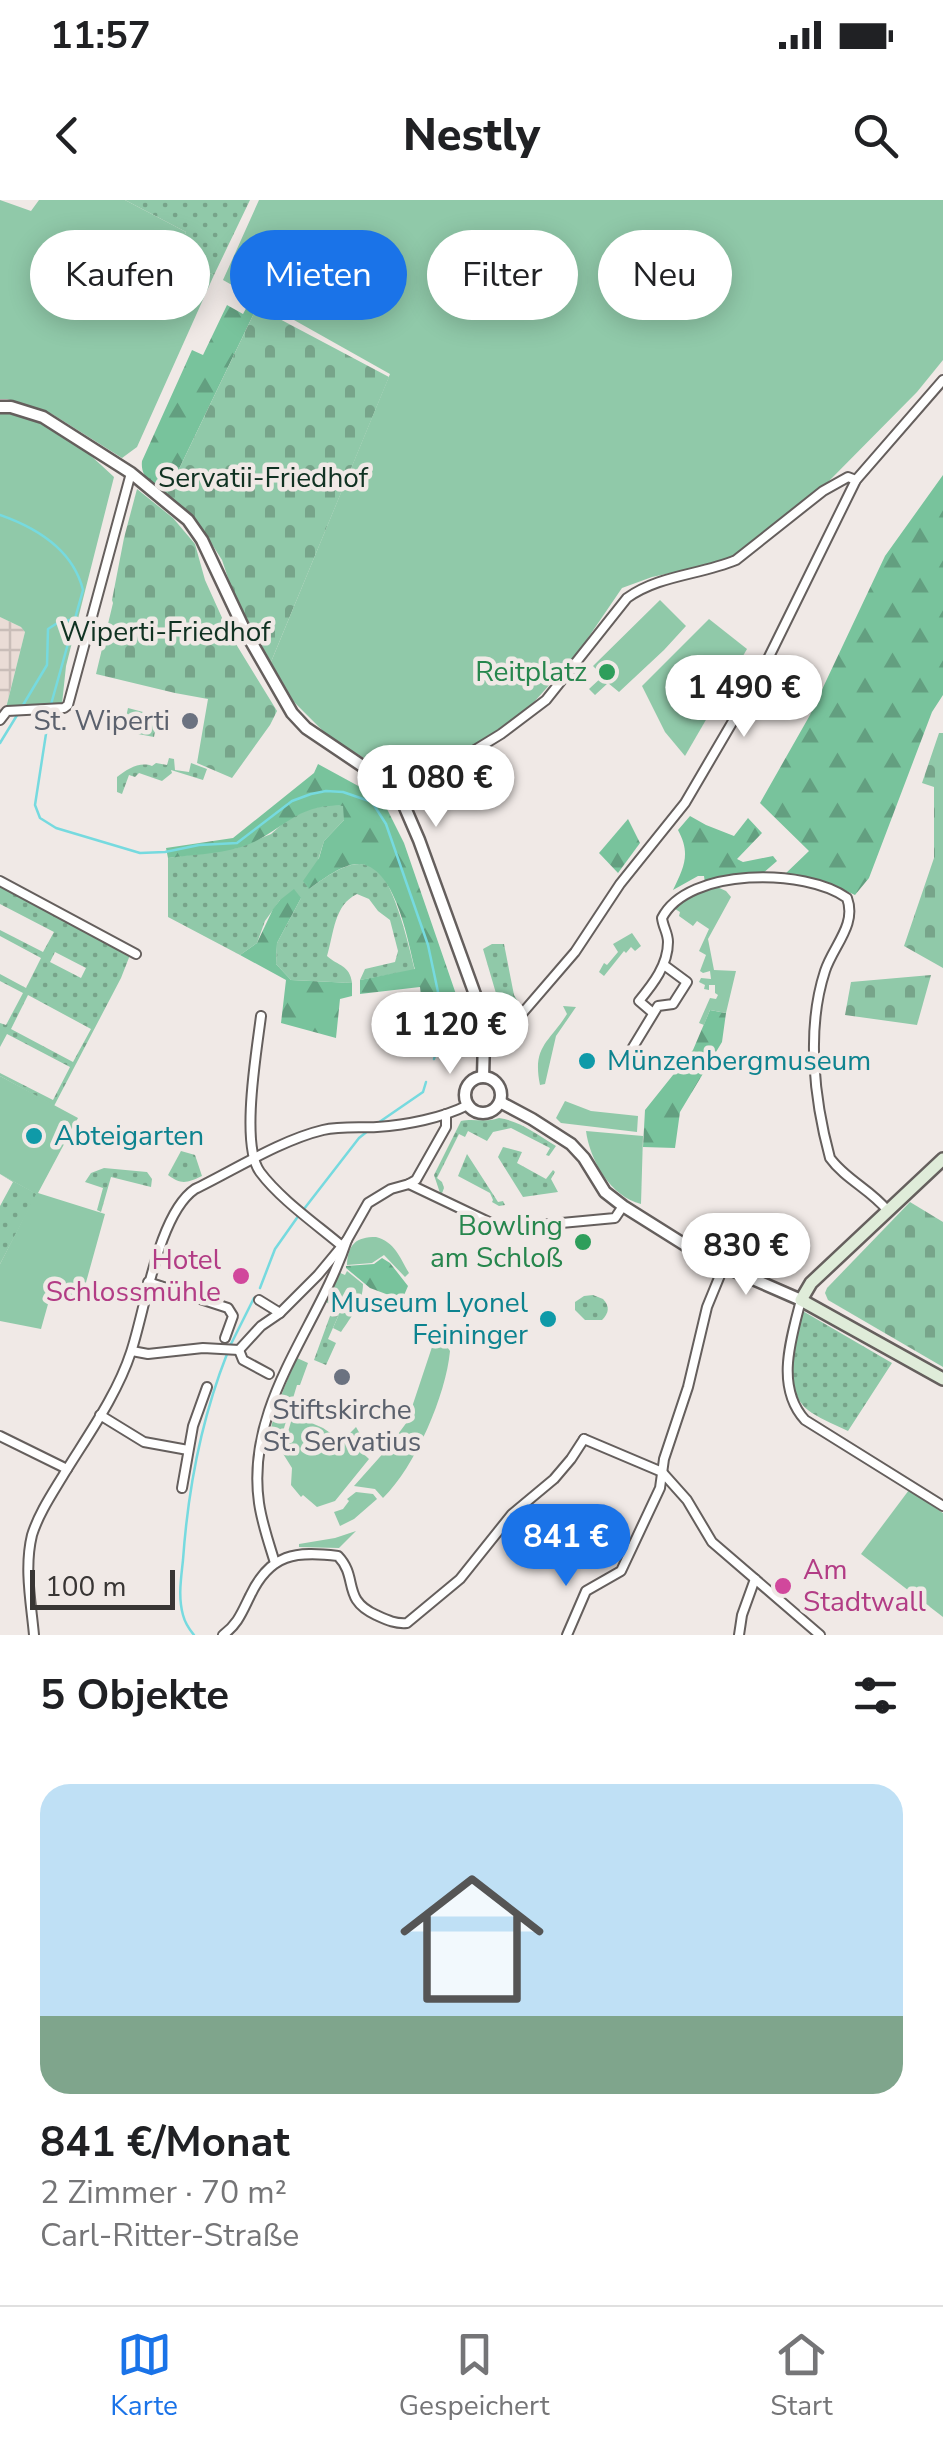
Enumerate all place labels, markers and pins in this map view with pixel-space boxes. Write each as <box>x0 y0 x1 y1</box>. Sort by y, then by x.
place label: Reitplatz <box>475 653 587 691</box>
pin: 1 490 € <box>652 655 836 740</box>
marker: Reitplatz <box>596 661 618 683</box>
place label: St. Wiperti <box>33 702 170 740</box>
marker: St. Wiperti <box>179 710 201 732</box>
pin: 1 080 € <box>344 745 528 830</box>
pin: 1 120 € <box>358 992 542 1077</box>
place label: Münzenbergmuseum <box>607 1042 871 1080</box>
marker: Münzenbergmuseum <box>576 1050 598 1072</box>
place label: Abteigarten <box>54 1117 204 1155</box>
marker: Abteigarten <box>23 1125 45 1147</box>
place label: Bowling am Schloß <box>430 1207 563 1277</box>
pin: 830 € <box>676 1213 816 1298</box>
marker: Bowling am Schloß <box>572 1231 594 1253</box>
place label: Hotel Schlossmühle <box>46 1241 222 1311</box>
marker: Hotel Schlossmühle <box>230 1265 252 1287</box>
place label: Museum Lyonel Feininger <box>330 1284 529 1354</box>
marker: Museum Lyonel Feininger <box>537 1308 559 1330</box>
marker: Stiftskirche St. Servatius <box>331 1366 353 1388</box>
place label: Stiftskirche St. Servatius <box>263 1391 421 1461</box>
pin: 841 € <box>496 1504 636 1589</box>
place label: Am Stadtwall <box>803 1551 927 1621</box>
marker: Am Stadtwall <box>772 1575 794 1597</box>

